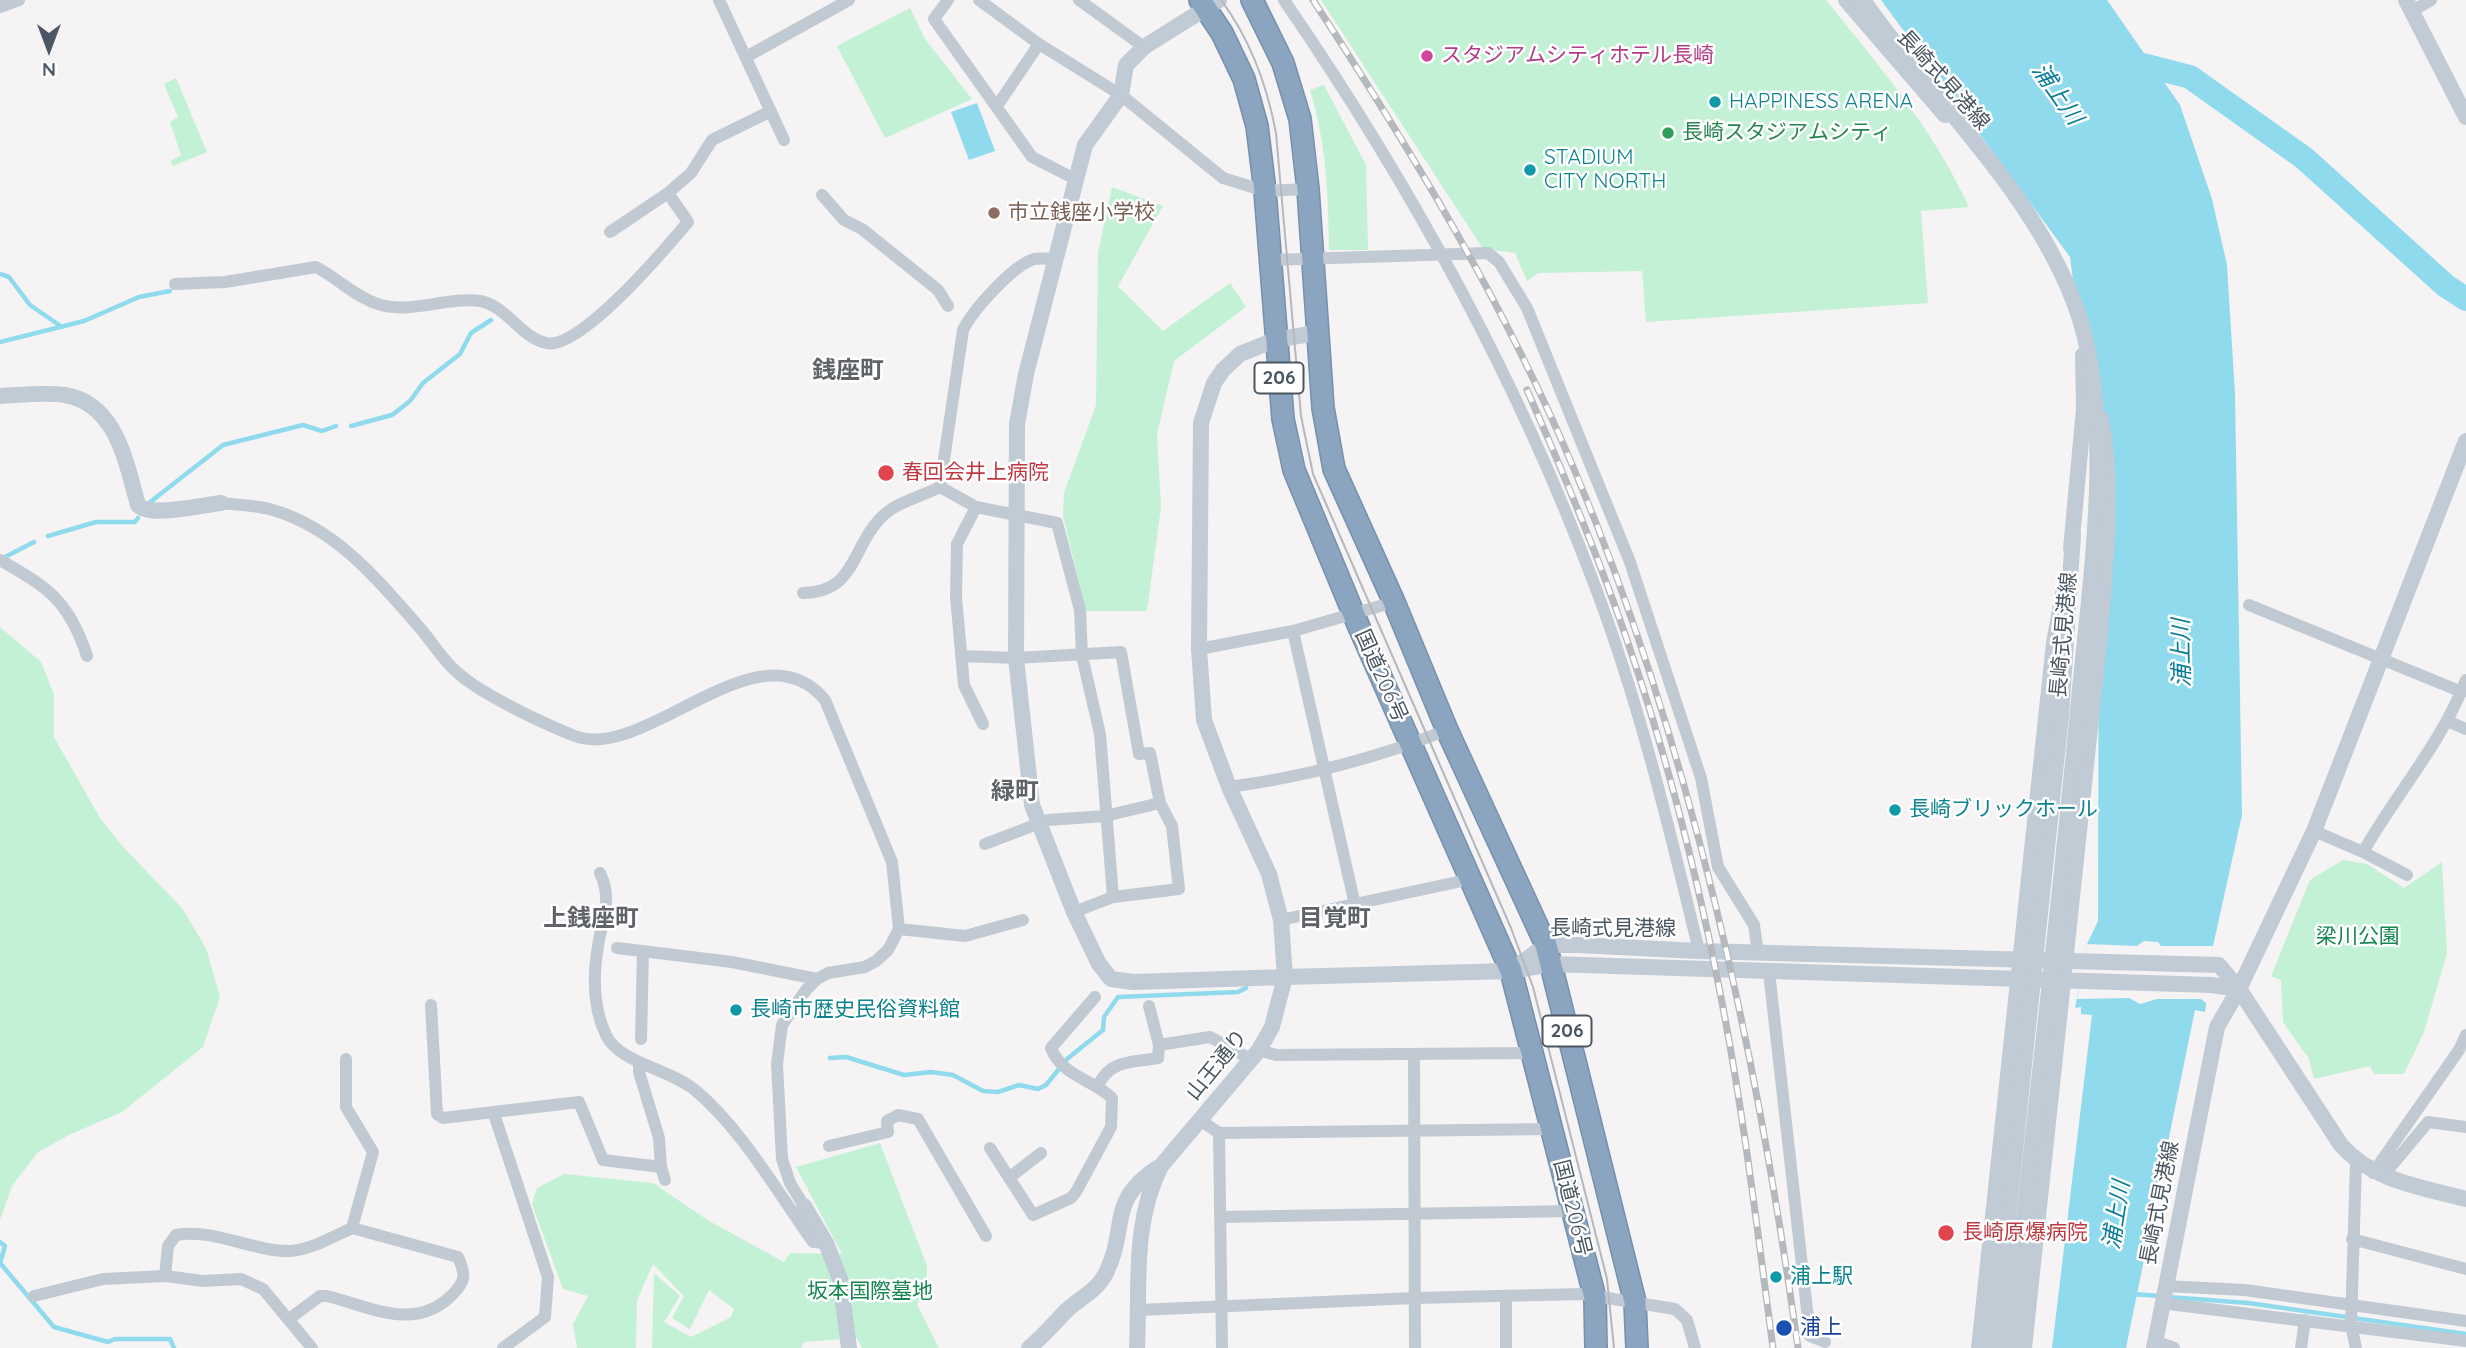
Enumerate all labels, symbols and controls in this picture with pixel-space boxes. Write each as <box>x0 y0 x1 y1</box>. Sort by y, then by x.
north arrow <box>14 14 84 84</box>
street label: 長崎式見港線 <box>1891 25 1995 135</box>
place label: スタジアムシティホテル長崎 <box>1441 43 1714 69</box>
marker: スタジアムシティホテル長崎 <box>1419 48 1435 64</box>
text: N <box>42 58 56 82</box>
water label: 浦上川 <box>2026 58 2088 130</box>
place label: HAPPINESS ARENA <box>1729 89 1913 115</box>
marker: HAPPINESS ARENA <box>1707 94 1723 110</box>
place label: 長崎スタジアムシティ <box>1682 120 1892 146</box>
marker: 長崎スタジアムシティ <box>1660 125 1676 141</box>
place label: STADIUM CITY NORTH <box>1544 145 1666 195</box>
marker: STADIUM CITY NORTH <box>1522 162 1538 178</box>
place label: 市立銭座小学校 <box>1008 200 1155 226</box>
marker: 市立銭座小学校 <box>986 205 1002 221</box>
district label: 銭座町 <box>812 357 884 385</box>
road number: 206 <box>1254 362 1304 394</box>
place label: 春回会井上病院 <box>902 460 1049 486</box>
marker: 春回会井上病院 <box>876 463 896 483</box>
street label: 長崎式見港線 <box>2046 571 2082 699</box>
water label: 浦上川 <box>2168 618 2196 688</box>
street label: 国道206号 <box>1349 626 1413 726</box>
district label: 緑町 <box>991 778 1039 806</box>
place label: 長崎ブリックホール <box>1909 797 2098 823</box>
marker: 長崎ブリックホール <box>1887 802 1903 818</box>
district label: 上銭座町 <box>543 905 639 933</box>
district label: 目覚町 <box>1299 905 1371 933</box>
street label: 長崎式見港線 <box>1550 916 1676 942</box>
park label: 梁川公園 <box>2316 924 2400 950</box>
place label: 長崎市歴史民俗資料館 <box>750 997 960 1023</box>
marker: 長崎市歴史民俗資料館 <box>728 1002 744 1018</box>
road number: 206 <box>1542 1015 1592 1046</box>
street label: 山王通り <box>1181 1024 1253 1106</box>
street label: 長崎式見港線 <box>2136 1139 2184 1267</box>
street label: 国道206号 <box>1548 1157 1596 1259</box>
water label: 浦上川 <box>2098 1179 2136 1251</box>
place label: 長崎原爆病院 <box>1962 1220 2088 1246</box>
marker: 長崎原爆病院 <box>1936 1223 1956 1243</box>
place label: 浦上駅 <box>1790 1264 1853 1290</box>
marker: 浦上駅 <box>1768 1269 1784 1285</box>
park label: 坂本国際墓地 <box>807 1279 933 1305</box>
place label: 浦上 <box>1800 1315 1842 1341</box>
marker: 浦上 <box>1774 1318 1794 1338</box>

